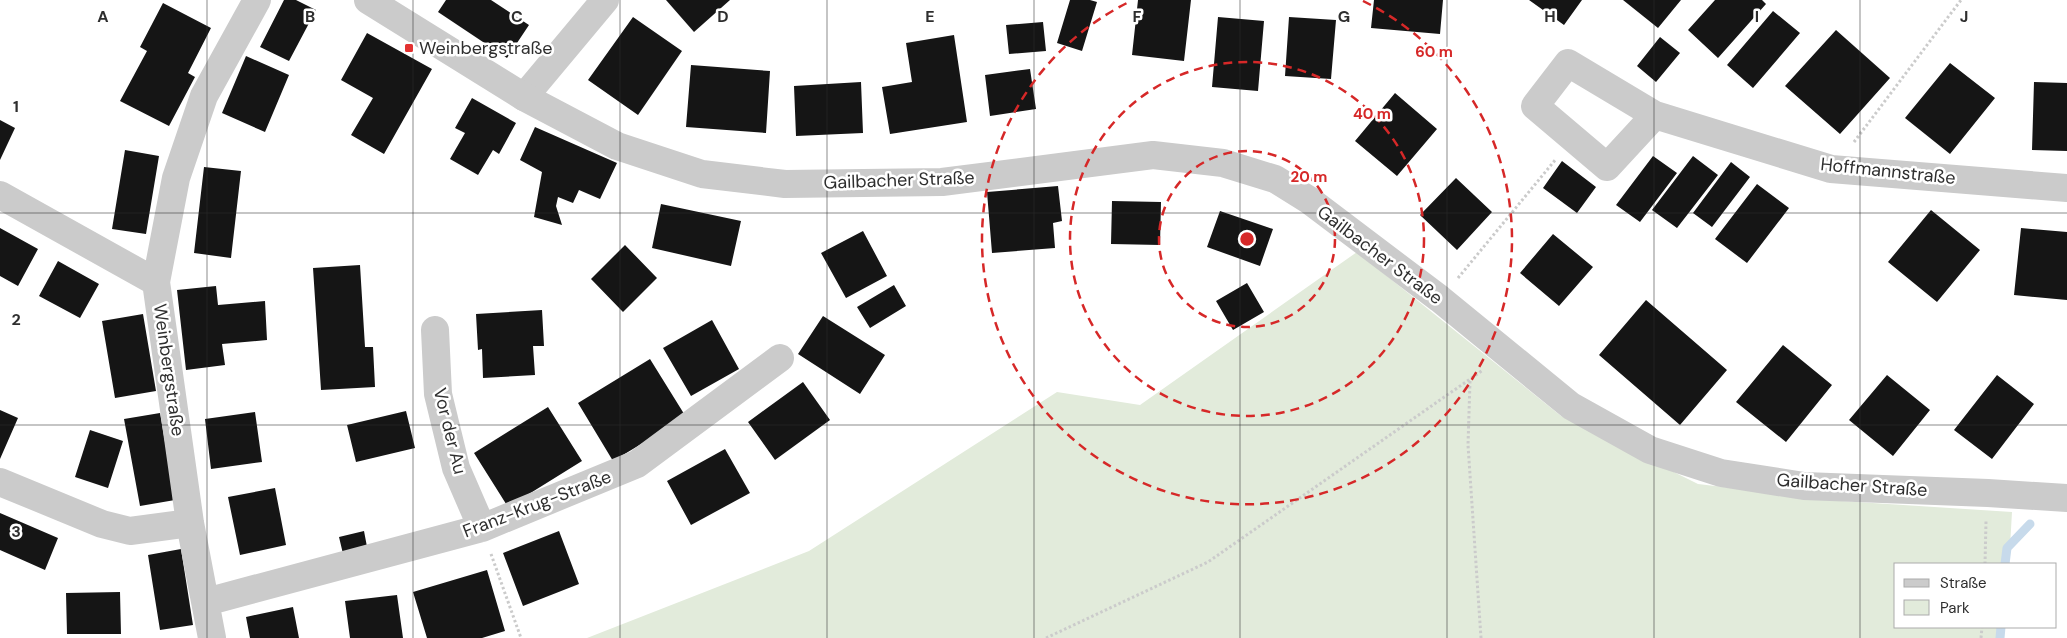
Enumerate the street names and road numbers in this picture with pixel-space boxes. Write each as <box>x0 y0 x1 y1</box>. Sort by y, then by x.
street label: Hoffmannstraße <box>1819 152 1957 190</box>
street label: Gailbacher Straße <box>823 165 975 195</box>
street label: Gailbacher Straße <box>1312 200 1448 310</box>
street label: Weinbergstraße <box>148 302 190 438</box>
street label: Vor der Au <box>428 385 472 477</box>
street label: Franz-Krug-Straße <box>459 465 615 543</box>
street label: Gailbacher Straße <box>1776 468 1928 502</box>

